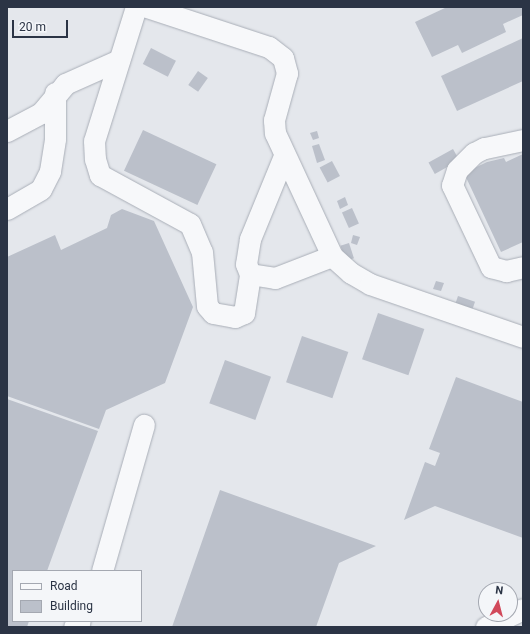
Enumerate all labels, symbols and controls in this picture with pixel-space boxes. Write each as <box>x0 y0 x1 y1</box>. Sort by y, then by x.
scale bar <box>14 12 70 38</box>
text: 20 m <box>19 20 46 34</box>
legend <box>12 570 142 622</box>
text: Road <box>50 579 78 593</box>
north arrow <box>478 582 518 622</box>
text: N <box>495 584 504 598</box>
text: Building <box>50 599 93 613</box>

